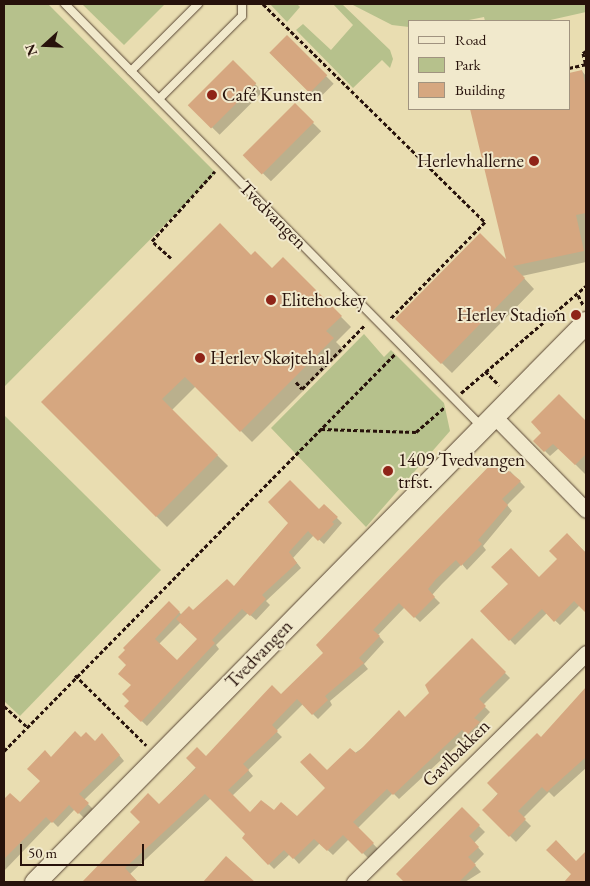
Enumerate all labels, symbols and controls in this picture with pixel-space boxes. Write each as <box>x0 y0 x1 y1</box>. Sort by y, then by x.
north arrow <box>20 20 70 70</box>
legend <box>408 20 570 110</box>
text: Road <box>455 30 486 49</box>
text: N <box>21 42 41 59</box>
text: Park <box>455 55 481 74</box>
text: Building <box>455 80 505 99</box>
place label: Café Kunsten <box>222 84 322 106</box>
marker: Café Kunsten <box>206 89 218 101</box>
place label: Herlevhallerne <box>417 150 524 172</box>
marker: Herlevhallerne <box>528 155 540 167</box>
street label: Tvedvangen <box>234 176 312 254</box>
place label: Elitehockey <box>281 289 366 311</box>
marker: Elitehockey <box>265 294 277 306</box>
place label: Herlev Stadion <box>457 304 566 326</box>
marker: Herlev Stadion <box>570 309 582 321</box>
place label: Herlev Skøjtehal <box>210 347 330 369</box>
marker: Herlev Skøjtehal <box>194 352 206 364</box>
place label: 1409 Tvedvangen trfst. <box>398 449 525 493</box>
marker: 1409 Tvedvangen trfst. <box>382 465 394 477</box>
street label: Tvedvangen <box>221 615 297 693</box>
street label: Gavlbakken <box>417 714 495 792</box>
scale bar <box>22 834 146 866</box>
text: 50 m <box>28 843 57 862</box>

